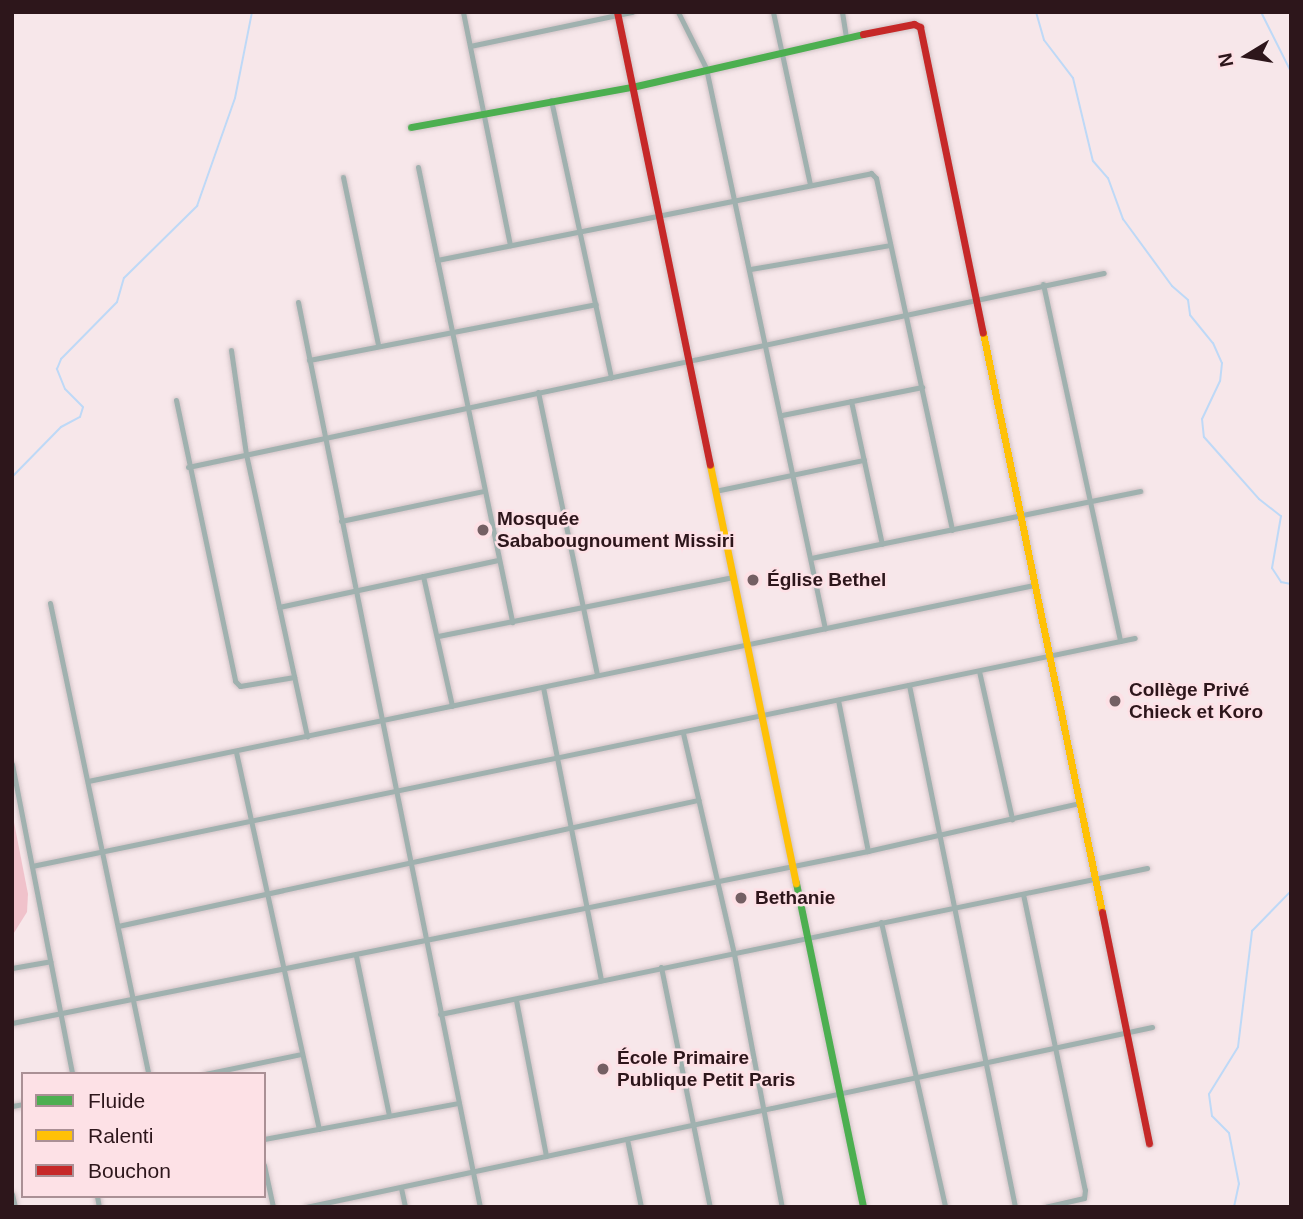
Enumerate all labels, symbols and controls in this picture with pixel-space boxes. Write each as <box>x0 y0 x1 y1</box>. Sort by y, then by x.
north arrow <box>1212 21 1282 91</box>
text: N <box>1214 51 1238 69</box>
place label: Mosquée Sababougnoument Missiri <box>497 508 735 552</box>
marker: Mosquée Sababougnoument Missiri <box>475 522 491 538</box>
place label: Église Bethel <box>767 569 886 591</box>
marker: Église Bethel <box>745 572 761 588</box>
place label: Collège Privé Chieck et Koro <box>1129 679 1263 723</box>
marker: Collège Privé Chieck et Koro <box>1107 693 1123 709</box>
place label: Bethanie <box>755 887 835 909</box>
marker: Bethanie <box>733 890 749 906</box>
place label: École Primaire Publique Petit Paris <box>617 1047 795 1091</box>
marker: École Primaire Publique Petit Paris <box>595 1061 611 1077</box>
legend <box>21 1072 266 1198</box>
text: Fluide <box>88 1089 145 1112</box>
text: Ralenti <box>88 1124 153 1147</box>
text: Bouchon <box>88 1159 171 1182</box>

